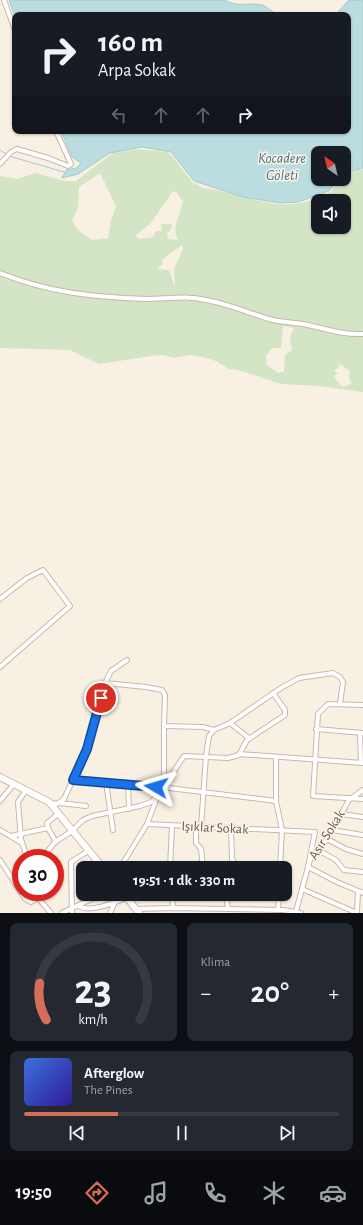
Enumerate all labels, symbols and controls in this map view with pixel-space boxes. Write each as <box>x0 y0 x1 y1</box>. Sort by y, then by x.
icon: right <box>32 28 84 80</box>
text: 160 m <box>98 29 163 57</box>
text: Arpa Sokak <box>98 62 176 80</box>
icon: left <box>108 104 130 126</box>
icon: ahead <box>150 104 172 126</box>
icon: ahead <box>192 104 214 126</box>
icon: right <box>234 104 256 126</box>
north arrow <box>311 146 351 186</box>
map controls <box>311 146 351 234</box>
water label: Kocadere Göleti <box>258 151 306 183</box>
button: sound <box>311 194 351 234</box>
pin <box>84 681 118 715</box>
icon: arrive <box>90 687 112 709</box>
position arrow <box>135 766 177 808</box>
street label: Asır Sokak <box>306 807 348 862</box>
street label: Işıklar Sokak <box>181 819 250 837</box>
speed limit sign: 30 <box>12 849 64 901</box>
text: 19:51 · 1 dk · 330 m <box>133 873 235 888</box>
text: Klima <box>201 956 230 969</box>
text: 23 <box>74 970 112 1011</box>
text: 20° <box>250 978 289 1008</box>
text: − <box>201 982 211 1004</box>
text: + <box>328 982 339 1004</box>
text: km/h <box>79 1013 108 1027</box>
text: Afterglow <box>84 1066 144 1081</box>
text: The Pines <box>84 1084 133 1097</box>
icon: previous <box>66 1122 88 1144</box>
icon: pause <box>171 1122 193 1144</box>
icon: next <box>276 1122 298 1144</box>
icon: directions <box>83 1179 111 1207</box>
icon: music <box>142 1179 170 1207</box>
icon: phone <box>201 1179 229 1207</box>
icon: climate <box>260 1179 288 1207</box>
icon: car <box>319 1179 347 1207</box>
text: 19:50 <box>16 1184 52 1202</box>

